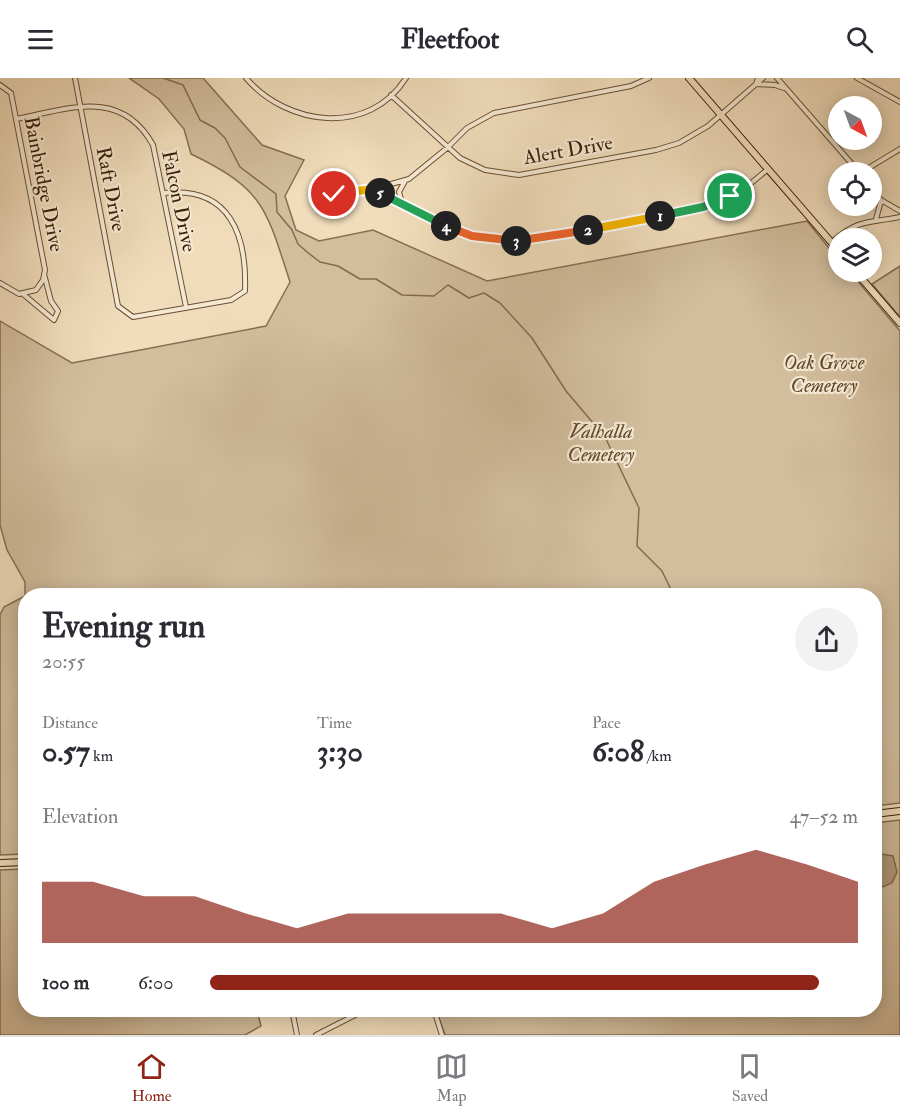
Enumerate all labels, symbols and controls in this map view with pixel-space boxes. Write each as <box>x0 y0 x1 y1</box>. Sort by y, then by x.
icon: menu <box>24 23 57 56</box>
text: Fleetfoot <box>401 23 499 56</box>
icon: search <box>843 23 876 56</box>
north arrow <box>828 96 882 150</box>
map controls <box>828 96 882 282</box>
street label: Bainbridge Drive <box>19 114 69 254</box>
street label: Alert Drive <box>520 130 615 170</box>
street label: Raft Drive <box>91 145 131 233</box>
street label: Falcon Drive <box>156 148 202 254</box>
button: locate <box>828 162 882 216</box>
pin <box>308 168 359 219</box>
pin <box>704 170 755 221</box>
icon: check <box>317 177 350 210</box>
pin: 5 <box>365 178 395 208</box>
icon: arrive <box>713 179 746 212</box>
text: 5 <box>376 183 384 203</box>
pin: 1 <box>645 201 675 231</box>
text: 1 <box>657 206 663 226</box>
pin: 4 <box>431 211 461 241</box>
pin: 2 <box>573 215 603 245</box>
text: 4 <box>442 216 450 236</box>
text: 2 <box>584 220 592 240</box>
pin: 3 <box>501 226 531 256</box>
button: layers <box>828 228 882 282</box>
text: 3 <box>513 231 519 251</box>
park label: Oak Grove Cemetery <box>784 350 865 398</box>
park label: Valhalla Cemetery <box>568 419 635 467</box>
text: Evening run <box>42 606 205 647</box>
button: share <box>795 608 858 671</box>
text: 20:55 <box>42 649 85 674</box>
text: Distance <box>42 713 98 733</box>
text: Time <box>317 713 352 733</box>
text: Pace <box>592 713 621 733</box>
text: 0.57 <box>42 733 90 770</box>
text: 3:30 <box>317 733 363 770</box>
text: 6:08 <box>592 733 644 770</box>
text: km <box>90 746 113 766</box>
text: /km <box>644 746 672 766</box>
text: Elevation <box>42 804 118 829</box>
text: 47–52 m <box>790 804 858 829</box>
text: 100 m <box>42 970 89 995</box>
text: 6:00 <box>138 970 174 995</box>
tab: Home <box>132 1050 171 1106</box>
tab: Map <box>435 1050 468 1106</box>
tab: Saved <box>732 1050 768 1106</box>

